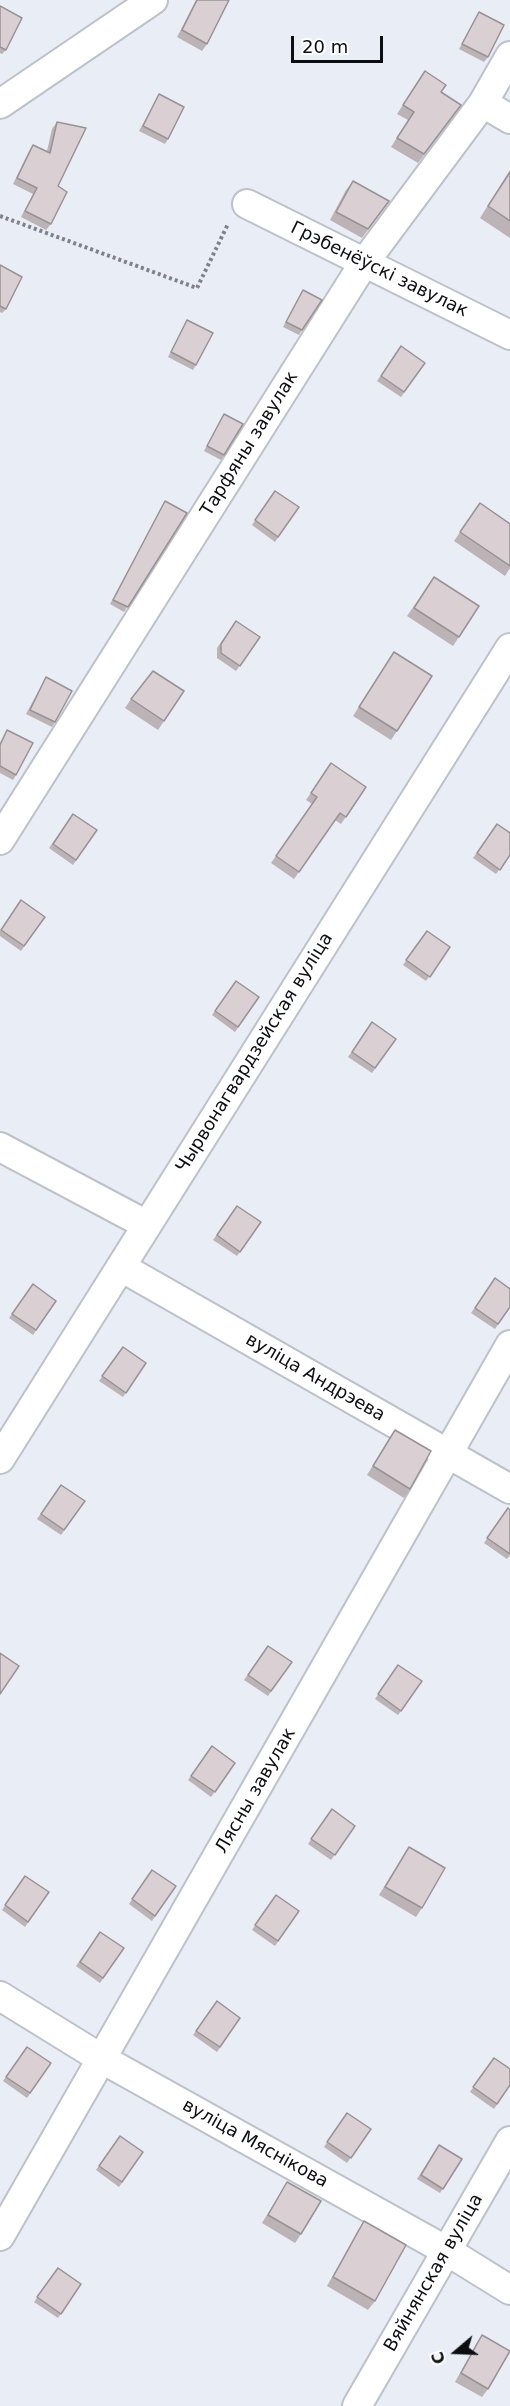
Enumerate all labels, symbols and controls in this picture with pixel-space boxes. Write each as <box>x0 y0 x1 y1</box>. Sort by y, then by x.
scale bar <box>294 24 386 62</box>
text: 20 m <box>302 36 348 57</box>
street label: Грэбенёўскі завулак <box>287 218 471 322</box>
street label: Тарфяны завулак <box>197 368 303 520</box>
street label: Чырвонагвардзейская вуліца <box>172 929 338 1177</box>
street label: вуліца Андрэева <box>241 1329 389 1427</box>
street label: Лясны завулак <box>211 1724 301 1858</box>
street label: вуліца Мяснікова <box>178 2095 332 2193</box>
street label: Вяйнянская вуліца <box>380 2190 488 2356</box>
north arrow <box>426 2322 486 2382</box>
text: С <box>428 2349 449 2367</box>

